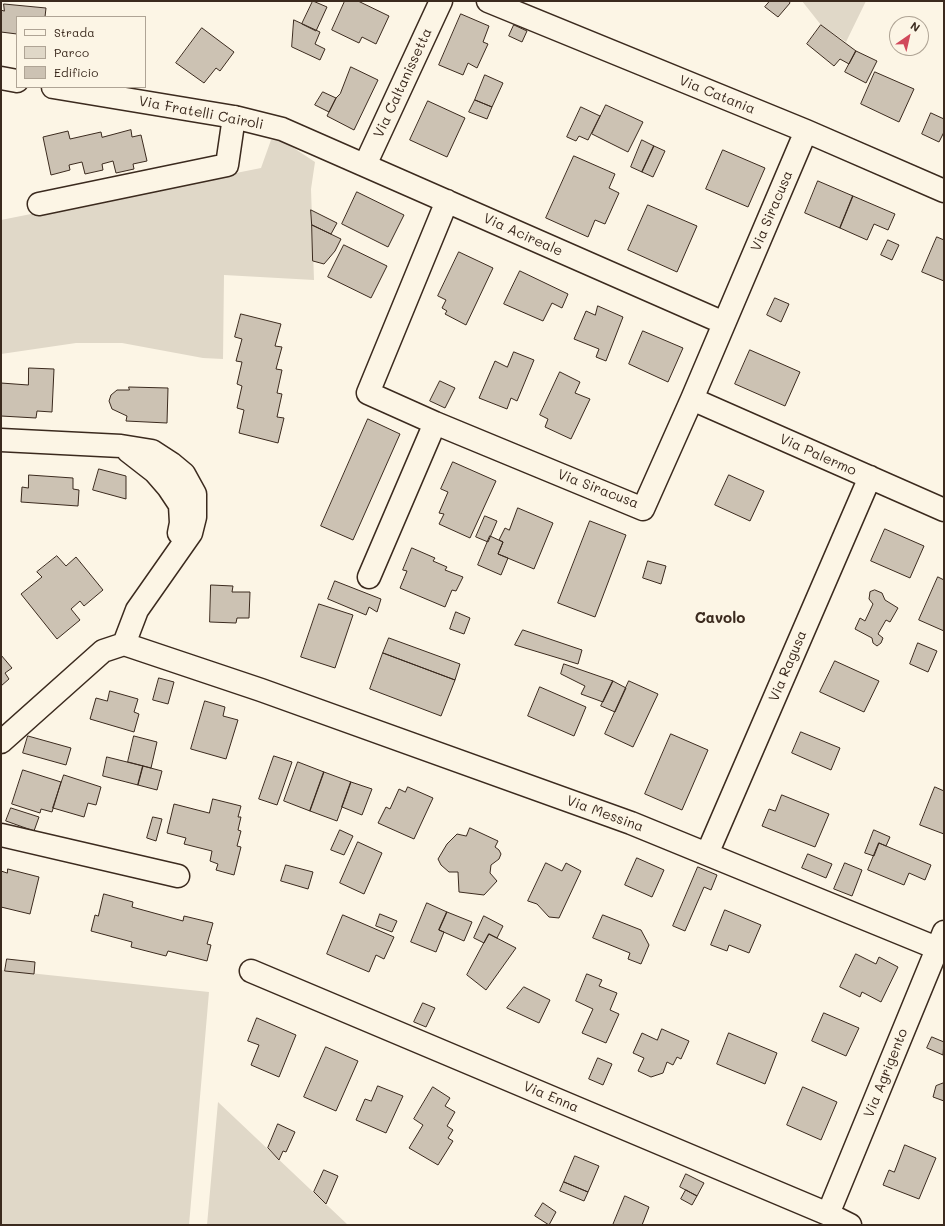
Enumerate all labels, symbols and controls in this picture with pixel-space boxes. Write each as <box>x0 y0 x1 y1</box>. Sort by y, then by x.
legend <box>16 16 146 88</box>
north arrow <box>889 16 929 56</box>
text: N <box>908 18 923 35</box>
text: Strada <box>54 24 95 40</box>
street label: Via Caltanissetta <box>370 26 436 140</box>
text: Parco <box>54 44 89 60</box>
text: Edificio <box>54 64 98 80</box>
street label: Via Catania <box>676 72 758 118</box>
street label: Via Fratelli Cairoli <box>137 93 265 133</box>
street label: Via Siracusa <box>748 168 796 254</box>
street label: Via Acireale <box>481 210 565 260</box>
street label: Via Palermo <box>777 431 859 479</box>
street label: Via Siracusa <box>555 466 641 512</box>
district label: Cavolo <box>695 609 745 627</box>
street label: Via Ragusa <box>766 628 810 704</box>
street label: Via Messina <box>564 792 646 836</box>
street label: Via Agrigento <box>860 1026 912 1120</box>
street label: Via Enna <box>521 1078 581 1116</box>

